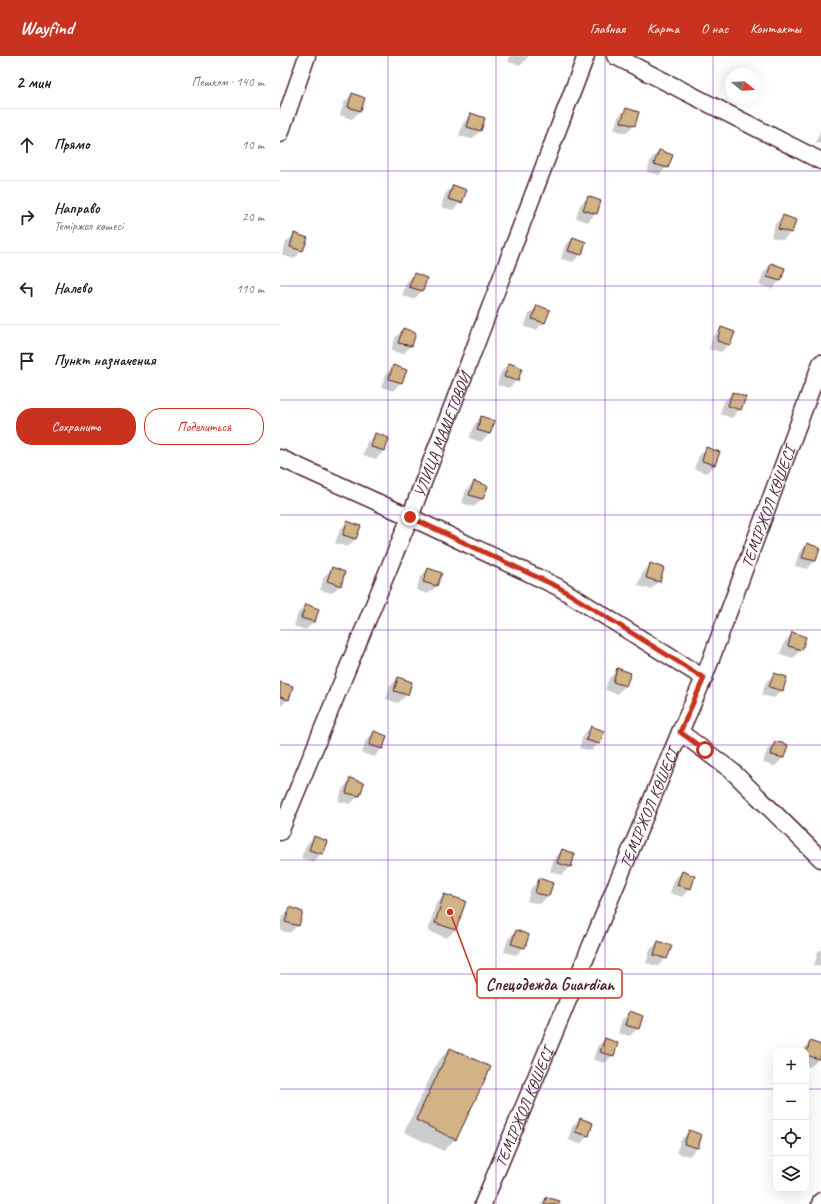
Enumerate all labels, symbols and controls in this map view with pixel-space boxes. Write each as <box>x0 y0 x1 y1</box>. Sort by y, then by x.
text: Wayfind <box>20 16 73 40</box>
text: Главная <box>590 20 625 37</box>
text: Карта <box>647 20 679 37</box>
text: О нас <box>701 20 728 37</box>
text: Контакты <box>750 20 801 37</box>
north arrow <box>725 68 761 104</box>
text: 2 мин <box>16 72 51 93</box>
text: Пешком · 140 m <box>191 74 264 90</box>
icon: ahead <box>16 134 38 156</box>
text: Прямо <box>54 135 90 154</box>
text: 10 m <box>242 137 264 153</box>
text: Направо <box>54 199 100 218</box>
icon: right <box>16 206 38 228</box>
text: 20 m <box>242 209 264 225</box>
text: Теміржол көшесі <box>54 218 123 234</box>
icon: left <box>16 278 38 300</box>
text: Налево <box>54 279 92 298</box>
text: 110 m <box>236 281 264 297</box>
icon: arrive <box>16 350 38 372</box>
text: Пункт назначения <box>54 351 156 370</box>
street label: УЛИЦА МАМЕТОВОЙ <box>410 367 476 500</box>
button: Сохранить <box>16 408 136 445</box>
button: Поделиться <box>144 408 264 445</box>
street label: ТЕМІРЖОЛ КӨШЕСІ <box>737 441 801 571</box>
route end <box>401 508 419 526</box>
route start <box>696 741 714 759</box>
street label: ТЕМІРЖОЛ КӨШЕСІ <box>615 743 684 871</box>
callout: Спецодежда Guardian <box>477 969 622 998</box>
text: Спецодежда Guardian <box>486 974 615 995</box>
street label: ТЕМІРЖОЛ КӨШЕСІ <box>491 1042 560 1170</box>
map controls <box>773 1048 809 1192</box>
button: + <box>773 1048 809 1084</box>
button: − <box>773 1084 809 1120</box>
button: locate <box>773 1120 809 1156</box>
button: layers <box>773 1156 809 1192</box>

